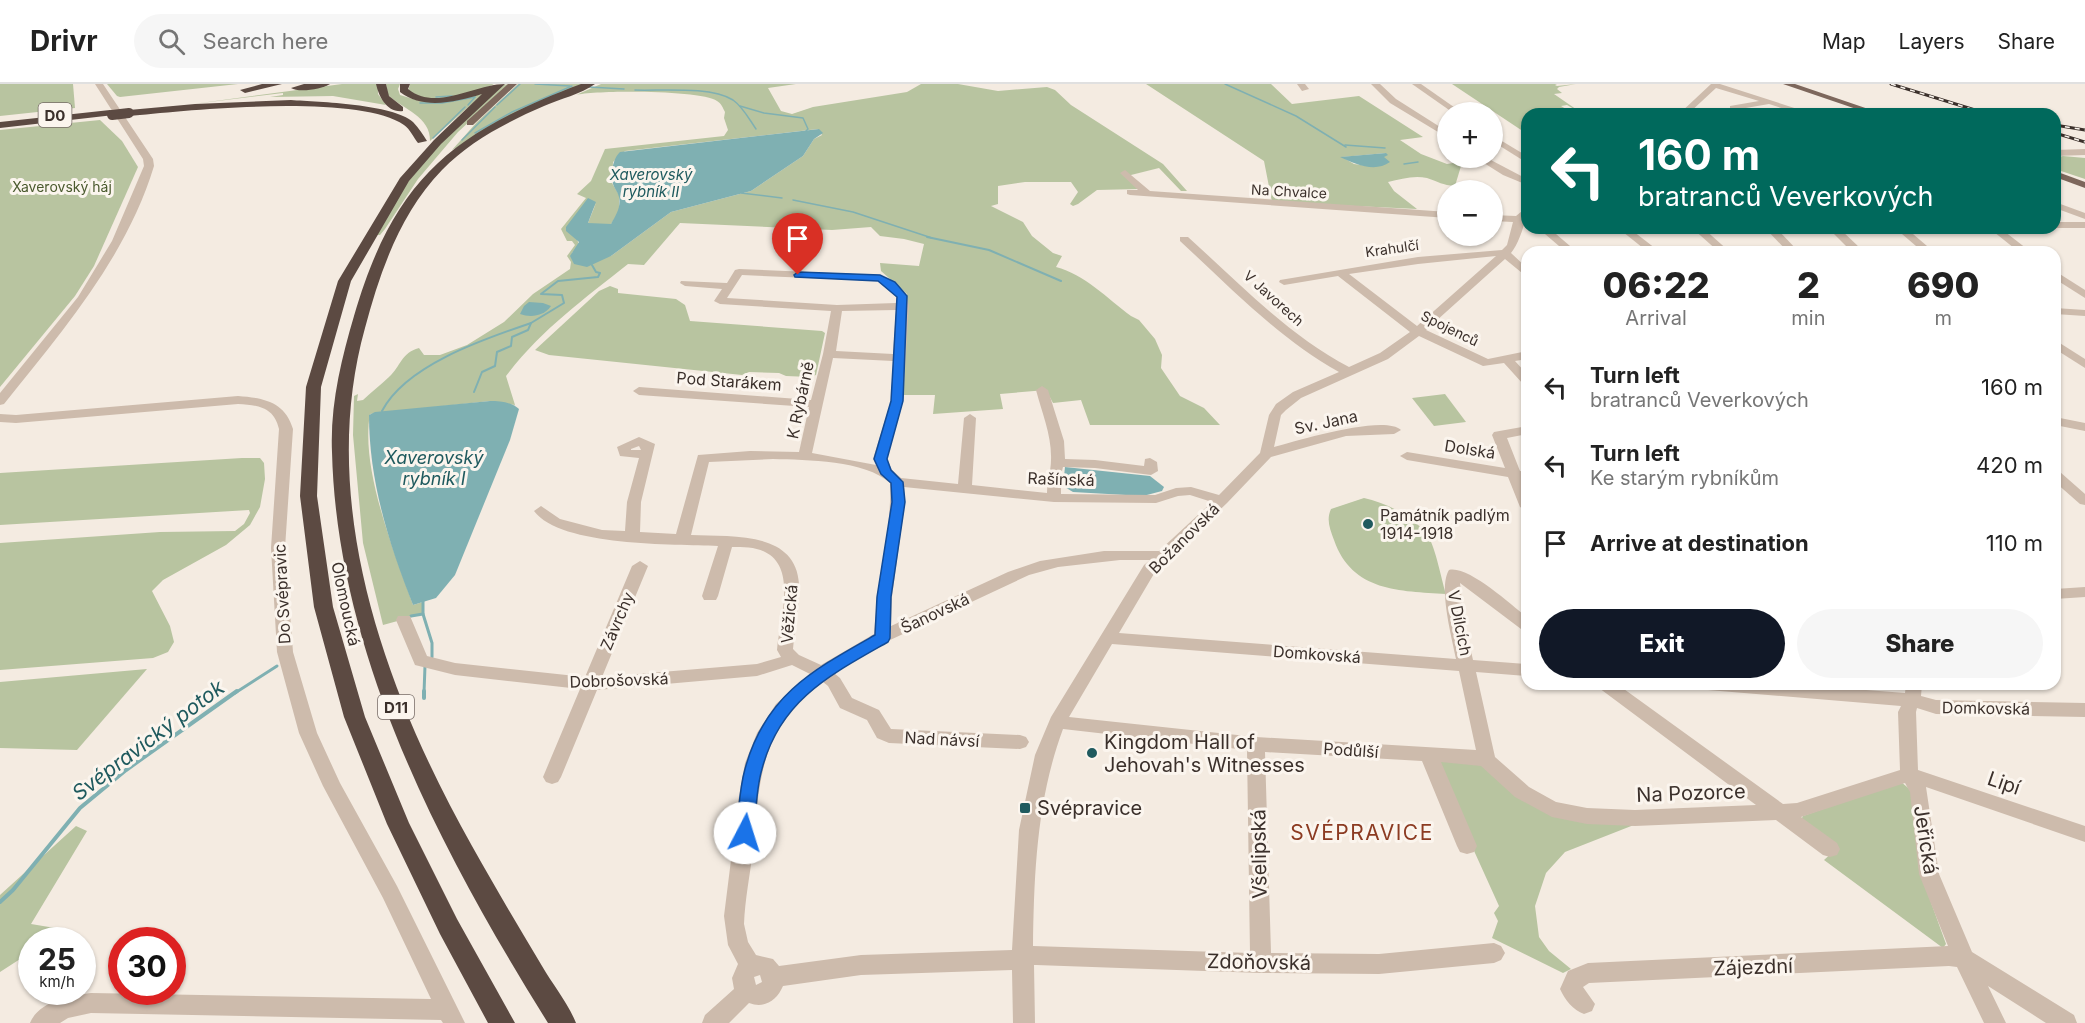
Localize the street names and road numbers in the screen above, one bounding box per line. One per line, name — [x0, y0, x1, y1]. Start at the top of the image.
road number: D0 — [38, 103, 72, 127]
street label: Na Chvalce — [1251, 181, 1327, 201]
street label: Krahulčí — [1364, 236, 1420, 260]
street label: V Javorech — [1241, 267, 1307, 329]
street label: Spojenců — [1418, 307, 1482, 349]
street label: K Rybárně — [782, 359, 818, 441]
street label: Pod Starákem — [676, 367, 782, 395]
street label: Sv. Jana — [1293, 406, 1359, 438]
street label: Dolská — [1443, 435, 1497, 463]
street label: Rašínská — [1027, 468, 1095, 490]
street label: Božanovská — [1145, 499, 1223, 577]
street label: Do Svépravic — [269, 543, 295, 645]
street label: Olomoucká — [327, 560, 365, 648]
street label: Věžická — [776, 584, 802, 644]
street label: Šanovská — [898, 588, 972, 638]
street label: V Dílcích — [1444, 588, 1476, 658]
street label: Závrchy — [596, 589, 638, 653]
street label: Domkovská — [1272, 641, 1362, 667]
street label: Dobrošovská — [569, 668, 669, 692]
road number: D11 — [378, 695, 414, 719]
street label: Domkovská — [1942, 697, 2030, 719]
street label: Nad návsí — [904, 727, 980, 751]
street label: Podůlší — [1323, 738, 1379, 762]
street label: Lipí — [1984, 766, 2024, 800]
street label: Na Pozorce — [1636, 779, 1746, 807]
street label: Jeřická — [1909, 804, 1943, 876]
street label: Všelipská — [1246, 809, 1272, 899]
street label: Zdoňovská — [1207, 949, 1311, 975]
street label: Zájezdní — [1713, 954, 1793, 980]

